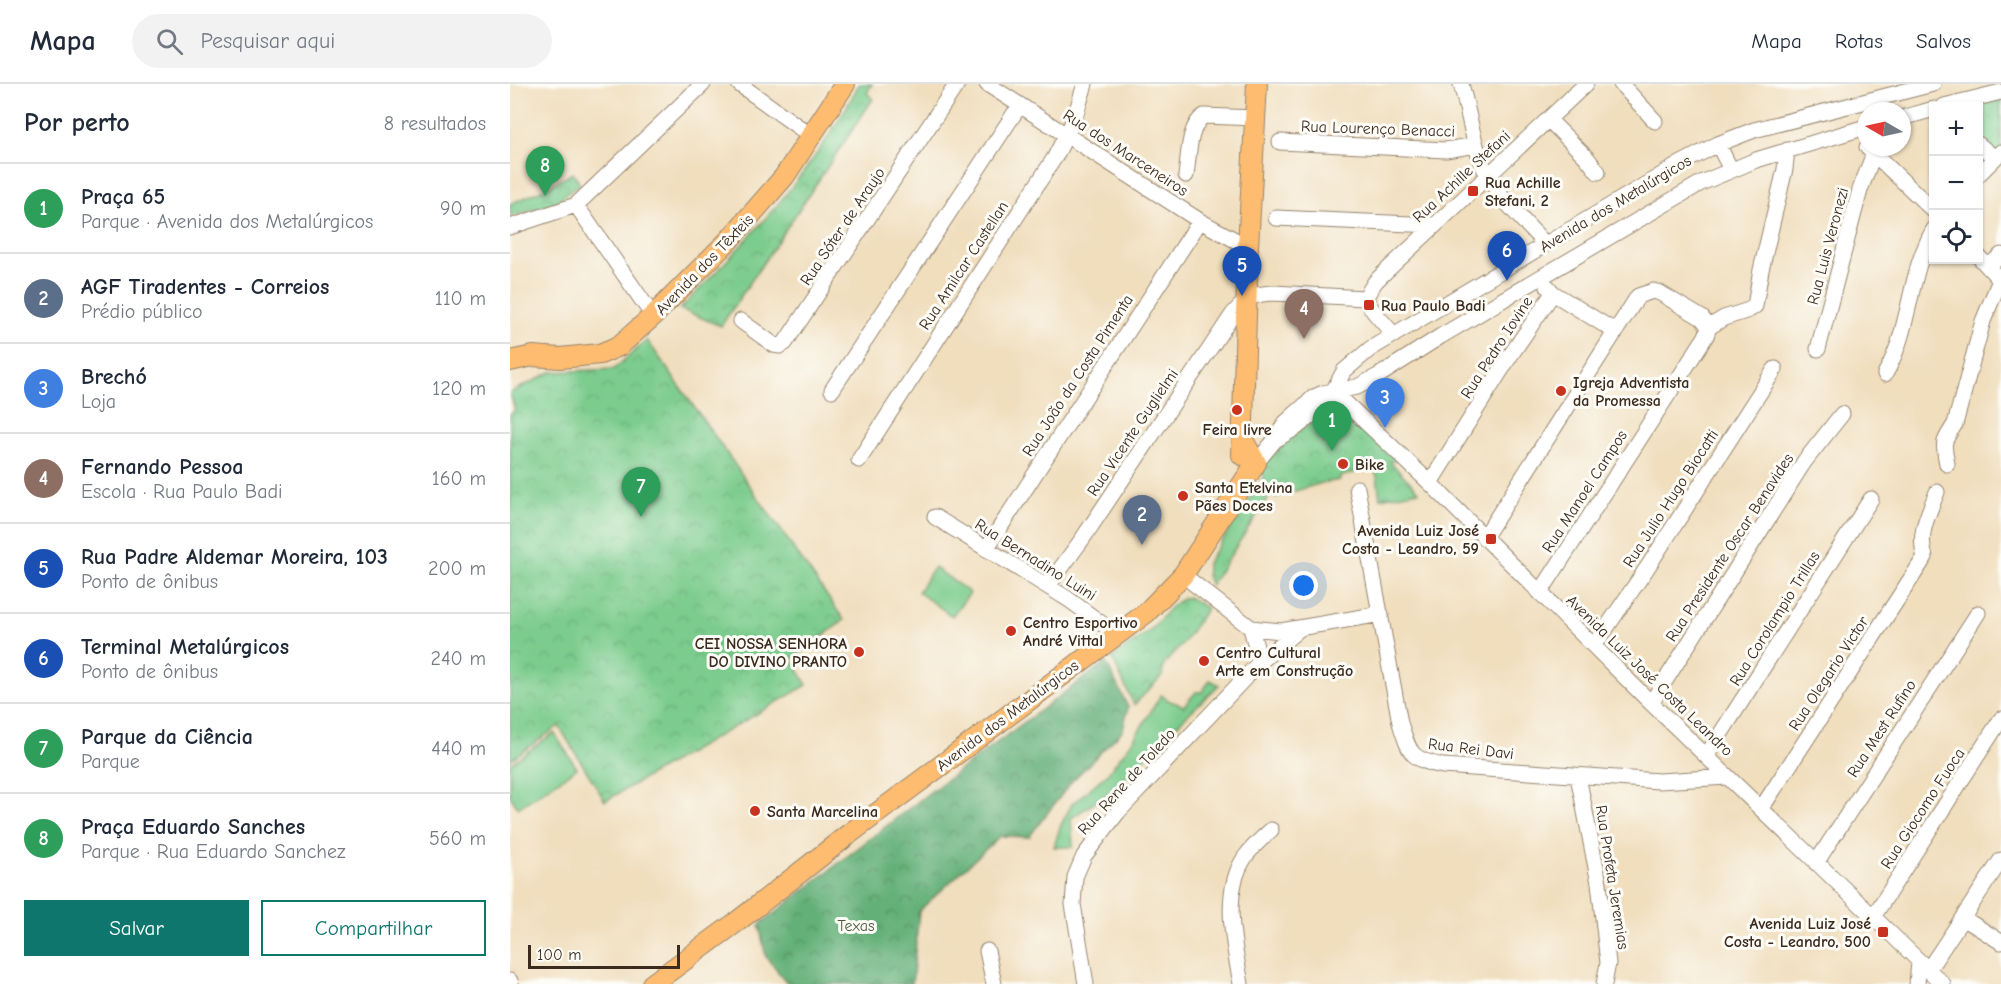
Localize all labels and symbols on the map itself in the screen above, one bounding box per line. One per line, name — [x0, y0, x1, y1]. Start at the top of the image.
north arrow — [1857, 102, 1911, 156]
street label: Rua dos Marceneiros — [1060, 106, 1191, 200]
street label: Rua Lourenço Benacci — [1301, 117, 1455, 141]
street label: Rua Achille Stefani — [1409, 127, 1514, 227]
pin: 8 — [525, 147, 564, 196]
street label: Avenida dos Metalúrgicos — [1537, 151, 1695, 256]
street label: Rua Sóter de Araujo — [797, 164, 889, 289]
place label: Rua Achille Stefani, 2 — [1485, 174, 1561, 210]
marker: Rua Achille Stefani, 2 — [1466, 184, 1480, 198]
street label: Rua Luis Veronezi — [1804, 186, 1852, 307]
street label: Rua Amilcar Castellan — [916, 198, 1012, 333]
street label: Avenida dos Têxteis — [652, 210, 758, 319]
pin: 6 — [1488, 232, 1526, 281]
pin: 5 — [1222, 246, 1262, 296]
pin: 4 — [1284, 290, 1324, 339]
street label: Rua João da Costa Pimenta — [1019, 291, 1137, 460]
street label: Rua Pedro Iovine — [1457, 293, 1536, 402]
place label: Rua Paulo Badi — [1381, 297, 1486, 315]
marker: Rua Paulo Badi — [1362, 298, 1376, 312]
street label: Rua Vicente Guglielmi — [1084, 366, 1182, 499]
place label: Igreja Adventista da Promessa — [1573, 374, 1689, 410]
pin: 3 — [1366, 378, 1404, 428]
marker: Igreja Adventista da Promessa — [1554, 384, 1568, 398]
pin: 1 — [1312, 402, 1352, 451]
marker: Feira livre — [1230, 403, 1244, 417]
place label: Feira livre — [1202, 421, 1272, 439]
street label: Rua Julio Hugo Biocatti — [1620, 426, 1722, 571]
street label: Rua Manoel Campos — [1539, 427, 1631, 556]
street label: Rua Presidente Oscar Benavides — [1662, 450, 1798, 645]
place label: Bike — [1355, 456, 1384, 474]
marker: Bike — [1336, 457, 1350, 471]
pin: 7 — [622, 468, 660, 517]
place label: Santa Etelvina Pães Doces — [1195, 479, 1293, 515]
marker: Santa Etelvina Pães Doces — [1176, 489, 1190, 503]
pin: 2 — [1122, 496, 1162, 545]
street label: Rua Bernadino Luini — [972, 515, 1099, 604]
place label: Avenida Luiz José Costa - Leandro, 59 — [1342, 522, 1479, 558]
marker: Avenida Luiz José Costa - Leandro, 59 — [1484, 532, 1498, 546]
street label: Rua Corolampio Trillas — [1726, 548, 1824, 689]
your location — [1289, 571, 1318, 600]
street label: Avenida Luiz José Costa Leandro — [1562, 591, 1736, 760]
street label: Rua Olegario Victor — [1785, 613, 1873, 734]
place label: Centro Esportivo André Vittal — [1023, 614, 1138, 650]
marker: Centro Esportivo André Vittal — [1004, 624, 1018, 638]
place label: CEI NOSSA SENHORA DO DIVINO PRANTO — [695, 635, 847, 671]
place label: Centro Cultural Arte em Construção — [1216, 644, 1353, 680]
marker: CEI NOSSA SENHORA DO DIVINO PRANTO — [852, 645, 866, 659]
marker: Centro Cultural Arte em Construção — [1197, 654, 1211, 668]
street label: Avenida dos Metalúrgicos — [933, 656, 1082, 775]
street label: Rua Mest Rufino — [1844, 676, 1920, 781]
street label: Rua Rene de Toledo — [1074, 725, 1179, 838]
street label: Rua Rei Davi — [1427, 735, 1515, 763]
street label: Rua Giocomo Fuoca — [1877, 745, 1968, 872]
place label: Santa Marcelina — [767, 803, 878, 821]
marker: Santa Marcelina — [748, 804, 762, 818]
street label: Rua Profeta Jeremias — [1592, 804, 1632, 951]
place label: Avenida Luiz José Costa - Leandro, 500 — [1724, 915, 1871, 951]
park label: Texas — [837, 917, 875, 935]
marker: Avenida Luiz José Costa - Leandro, 500 — [1876, 925, 1890, 939]
scale bar — [528, 942, 680, 970]

